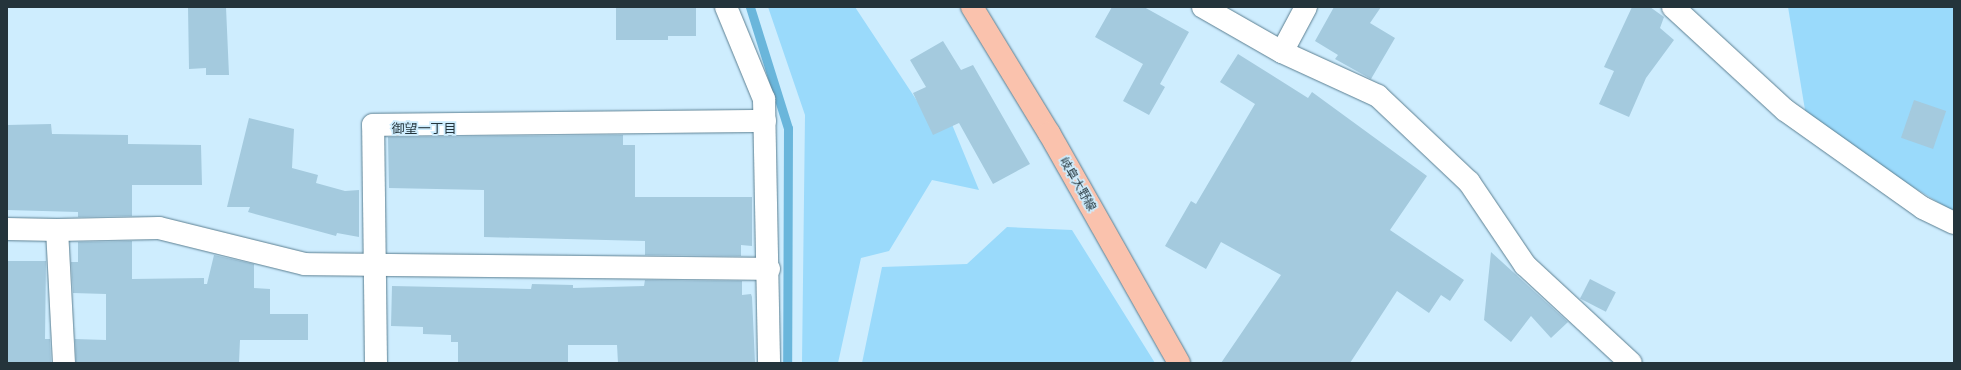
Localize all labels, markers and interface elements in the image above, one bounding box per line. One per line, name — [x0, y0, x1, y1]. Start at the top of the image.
district label: 御望一丁目 — [392, 120, 456, 136]
street label: 岐阜大野線 — [1057, 154, 1099, 214]

